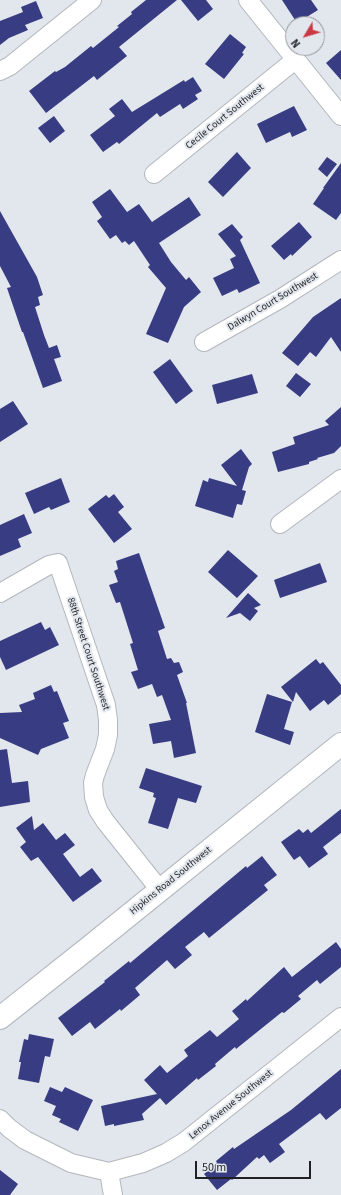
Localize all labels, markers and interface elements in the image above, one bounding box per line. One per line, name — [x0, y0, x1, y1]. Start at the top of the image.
north arrow — [285, 16, 325, 56]
text: N — [288, 36, 304, 51]
street label: Cecile Court Southwest — [183, 82, 267, 152]
street label: Dalwyn Court Southwest — [226, 270, 320, 334]
street label: 88th Street Court Southwest — [64, 596, 112, 712]
street label: Hipkins Road Southwest — [128, 844, 214, 918]
street label: Lenox Avenue Southwest — [187, 1068, 275, 1142]
scale bar — [197, 1153, 313, 1179]
text: 50 m — [202, 1159, 226, 1176]

